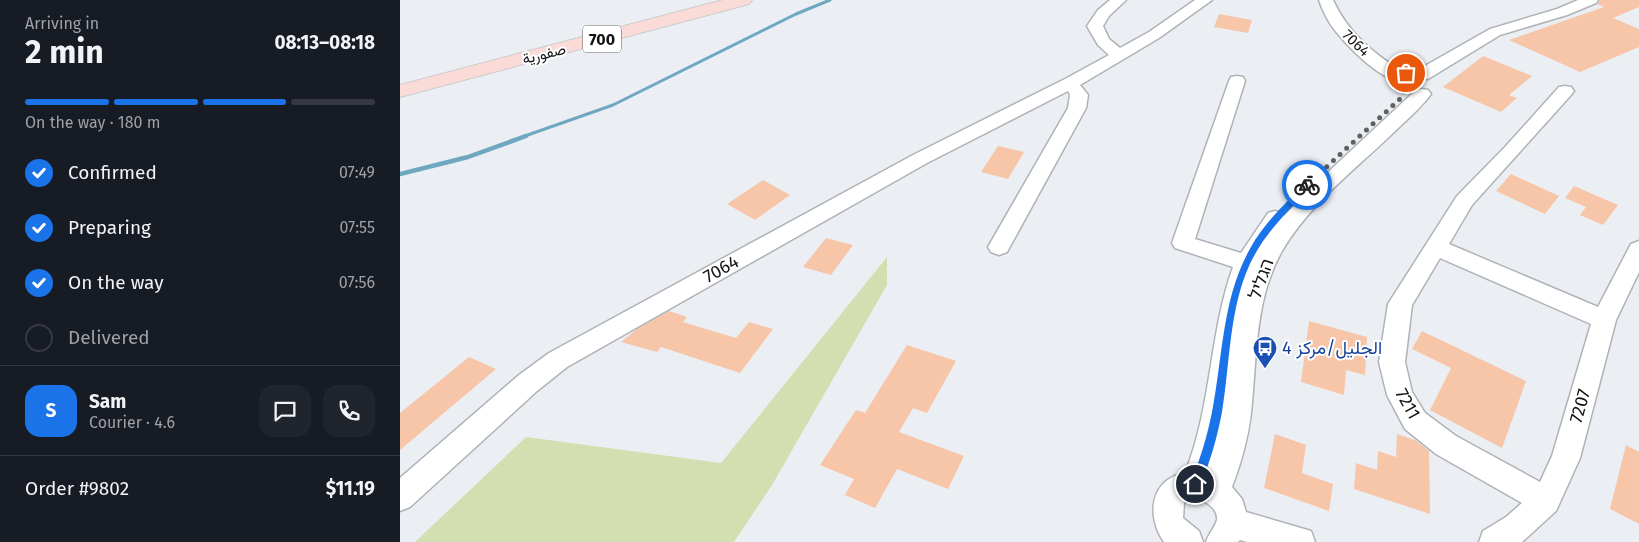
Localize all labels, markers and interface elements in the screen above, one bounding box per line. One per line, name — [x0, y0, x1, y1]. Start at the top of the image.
text: Arriving in — [25, 14, 99, 33]
road number: 700 — [583, 26, 621, 52]
street label: 7064 — [1339, 26, 1373, 60]
text: 08:13–08:18 — [274, 31, 375, 54]
text: 2 min — [25, 33, 104, 71]
street label: صفورية — [520, 40, 568, 68]
pin — [1385, 52, 1427, 94]
icon: bag — [1392, 59, 1420, 87]
text: On the way · 180 m — [25, 113, 160, 132]
icon: check — [25, 159, 53, 187]
courier — [1282, 160, 1332, 210]
text: Confirmed — [68, 161, 157, 184]
text: 07:49 — [339, 163, 375, 182]
icon: bike — [1293, 171, 1321, 199]
icon: check — [25, 214, 53, 242]
text: Preparing — [68, 216, 151, 239]
text: 07:55 — [339, 218, 375, 237]
street label: 7064 — [699, 250, 743, 288]
street label: הגליל — [1244, 256, 1278, 302]
icon: check — [25, 269, 53, 297]
text: On the way — [68, 271, 164, 294]
text: 07:56 — [339, 273, 375, 292]
text: Delivered — [68, 326, 150, 349]
bus stop icon: الجليل/مركز 4 — [1252, 335, 1278, 369]
place label: الجليل/مركز 4 — [1282, 337, 1382, 359]
button: chat — [259, 385, 311, 437]
button: phone — [323, 385, 375, 437]
street label: 7211 — [1391, 385, 1425, 423]
street label: 7207 — [1565, 387, 1595, 425]
text: Sam — [89, 390, 126, 413]
text: S — [46, 399, 56, 422]
text: Courier · 4.6 — [89, 413, 175, 432]
pin — [1174, 463, 1216, 505]
icon: home — [1181, 470, 1209, 498]
text: Order #9802 — [25, 477, 129, 500]
text: $11.19 — [326, 477, 375, 500]

